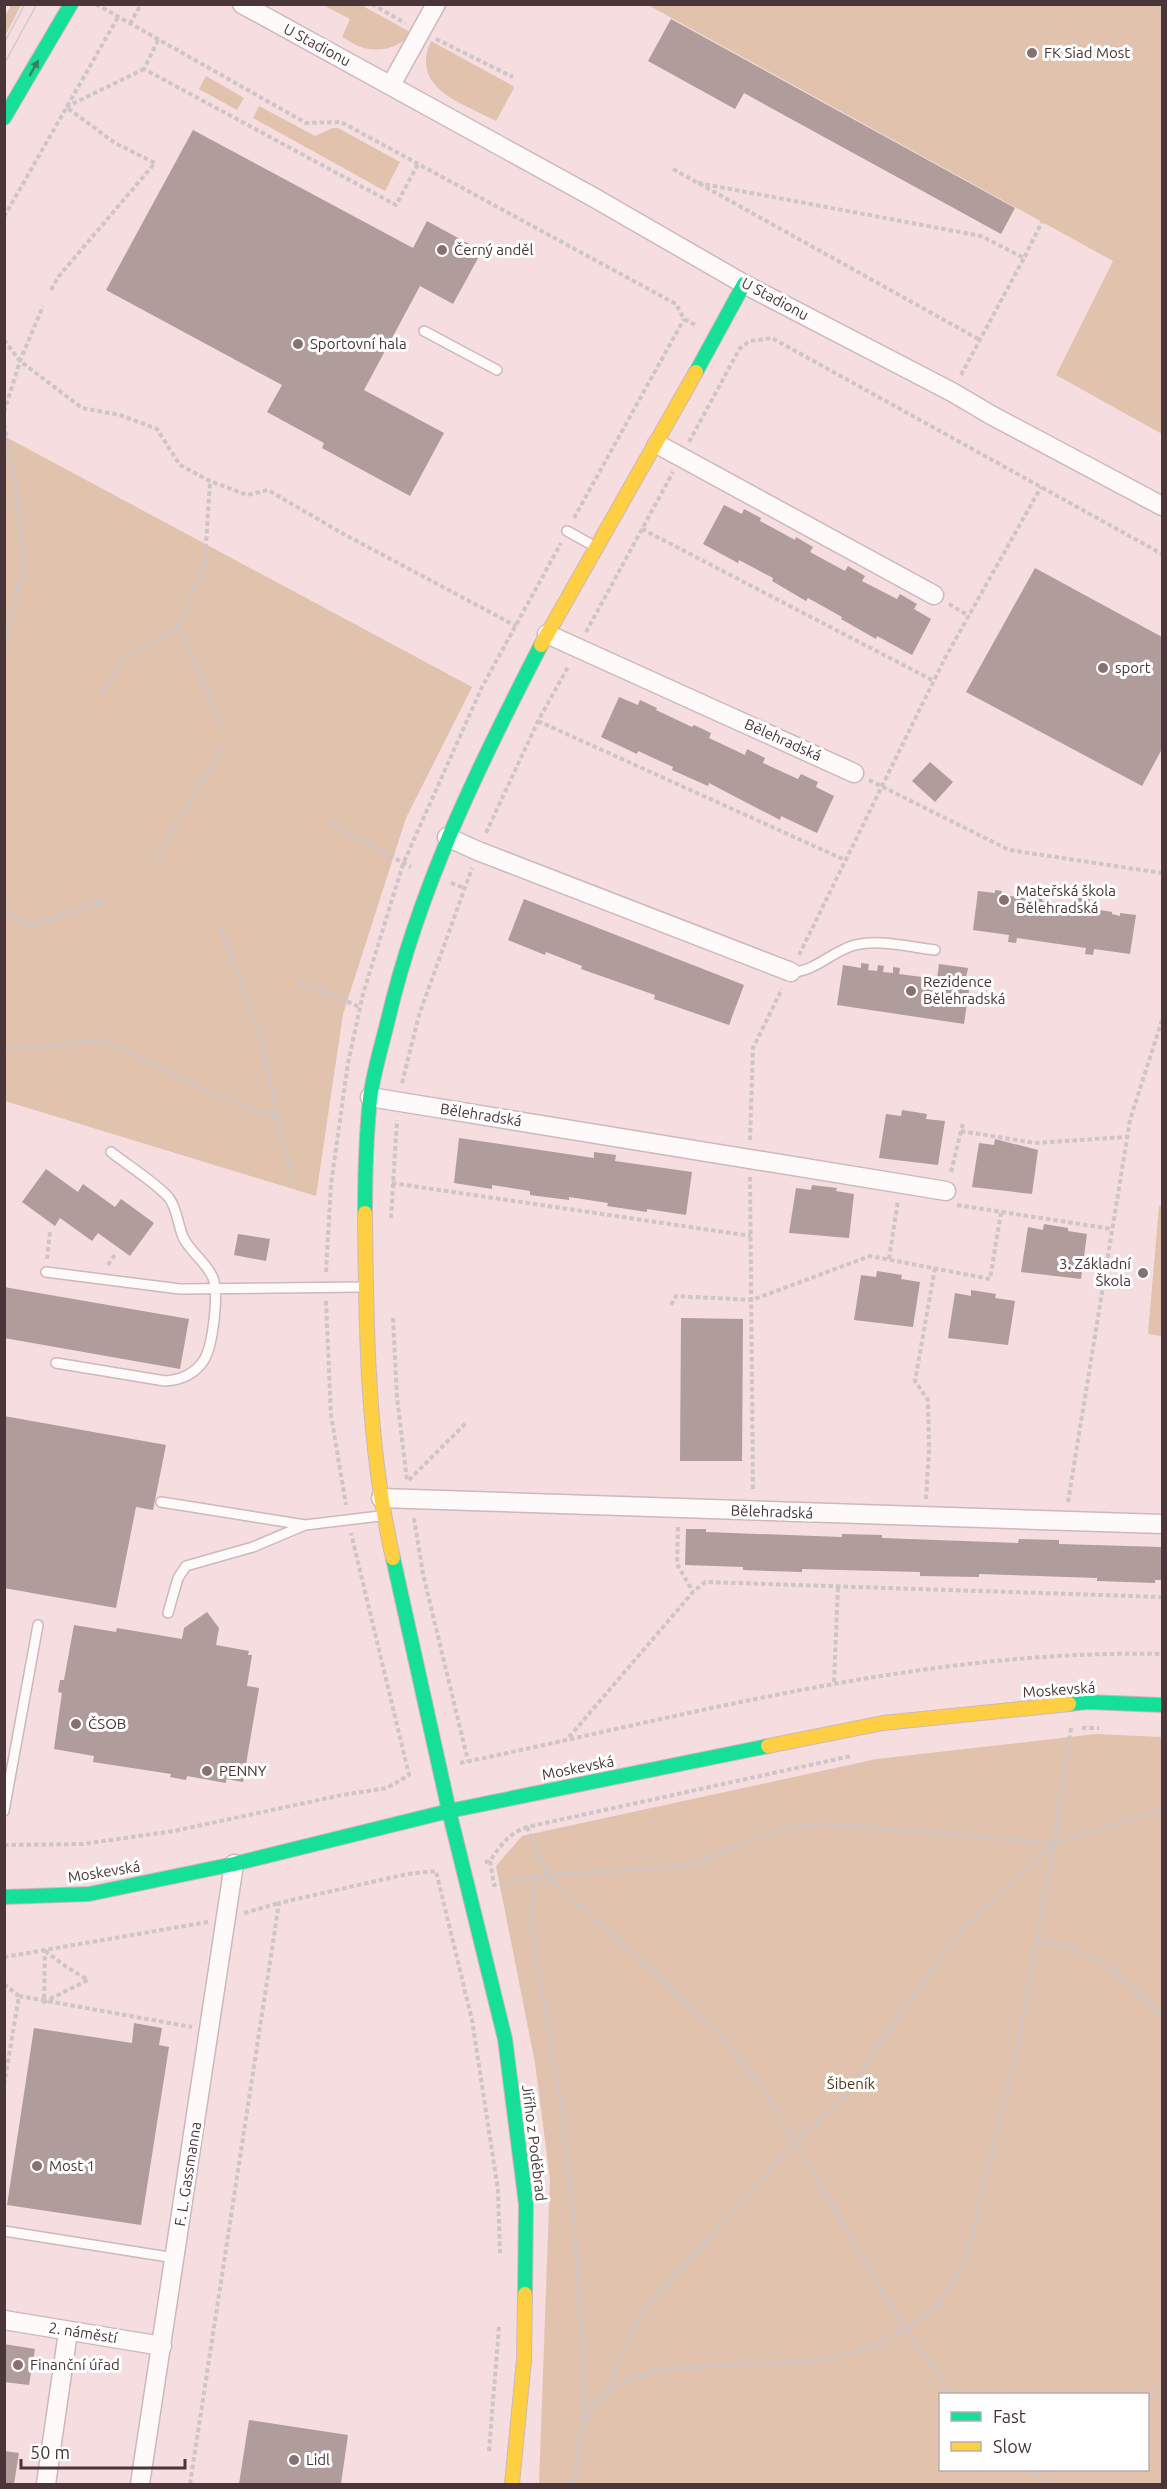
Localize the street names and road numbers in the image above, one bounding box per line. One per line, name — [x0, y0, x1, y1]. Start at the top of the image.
street label: U Stadionu — [281, 20, 354, 69]
street label: U Stadionu — [739, 274, 812, 323]
street label: Bělehradská — [742, 715, 824, 764]
street label: Bělehradská — [439, 1100, 523, 1129]
street label: Bělehradská — [730, 1502, 814, 1521]
street label: Moskevská — [1022, 1678, 1096, 1701]
street label: Moskevská — [540, 1752, 615, 1783]
street label: Moskevská — [67, 1857, 141, 1886]
street label: Jiřího z Poděbrad — [519, 2084, 550, 2202]
street label: F. L. Gassmanna — [171, 2120, 204, 2227]
street label: 2. náměstí — [48, 2319, 119, 2346]

